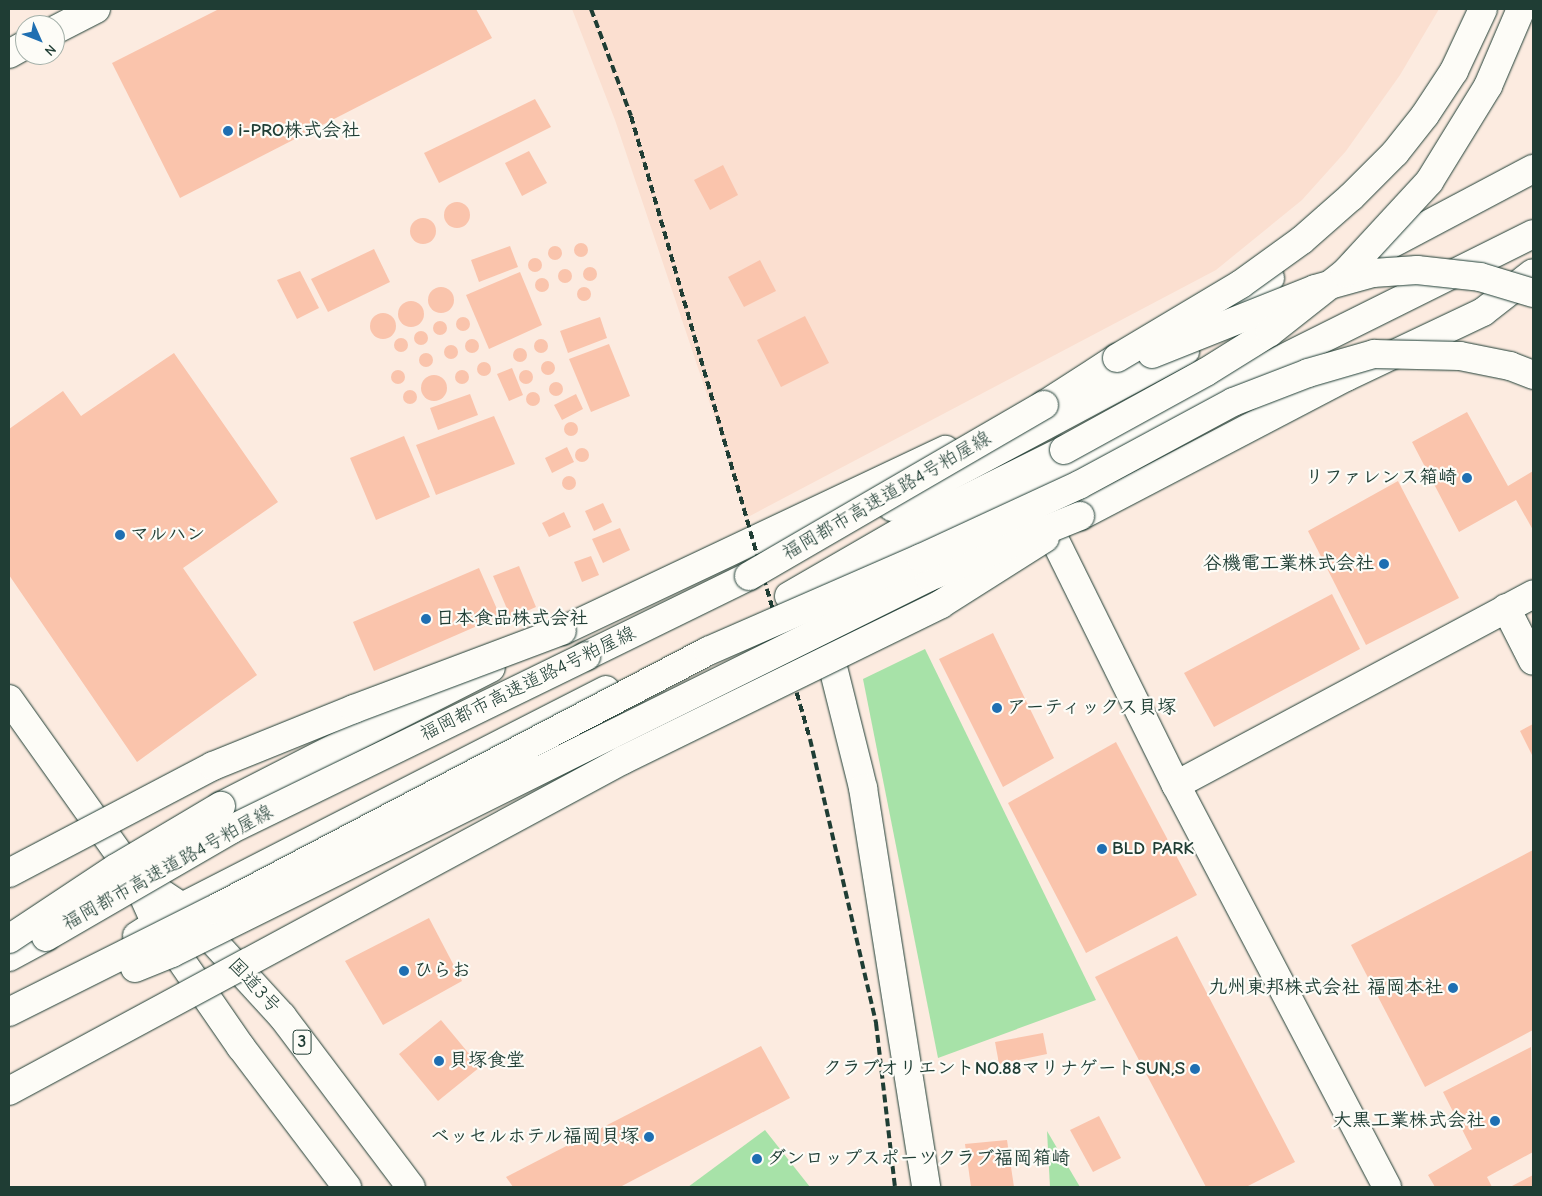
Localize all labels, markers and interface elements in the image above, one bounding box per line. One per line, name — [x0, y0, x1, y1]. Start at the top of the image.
north arrow — [15, 15, 65, 65]
text: N — [41, 41, 60, 59]
place label: i-PRO株式会社 — [238, 120, 360, 142]
marker: i-PRO株式会社 — [222, 125, 234, 137]
street label: 福岡都市高速道路4号粕屋線 — [779, 427, 995, 565]
place label: リファレンス箱崎 — [1305, 467, 1457, 489]
marker: リファレンス箱崎 — [1461, 472, 1473, 484]
place label: マルハン — [130, 524, 206, 546]
marker: マルハン — [114, 529, 126, 541]
place label: 谷機電工業株式会社 — [1203, 553, 1374, 575]
marker: 谷機電工業株式会社 — [1378, 558, 1390, 570]
place label: 日本食品株式会社 — [436, 608, 588, 630]
marker: 日本食品株式会社 — [420, 613, 432, 625]
street label: 福岡都市高速道路4号粕屋線 — [416, 622, 640, 746]
place label: アーティックス貝塚 — [1007, 697, 1177, 719]
marker: アーティックス貝塚 — [991, 702, 1003, 714]
street label: 福岡都市高速道路4号粕屋線 — [59, 801, 277, 935]
place label: BLD PARK — [1112, 838, 1194, 860]
marker: BLD PARK — [1096, 843, 1108, 855]
street label: 国道3号 — [223, 954, 285, 1018]
place label: ひらお — [414, 960, 471, 982]
marker: ひらお — [398, 965, 410, 977]
place label: 九州東邦株式会社 福岡本社 — [1208, 977, 1443, 999]
marker: 九州東邦株式会社 福岡本社 — [1447, 982, 1459, 994]
road number: 3 — [292, 1026, 312, 1058]
place label: 貝塚食堂 — [449, 1050, 525, 1072]
marker: 貝塚食堂 — [433, 1055, 445, 1067]
place label: クラブオリエントNO.88マリナゲートSUN,S — [823, 1058, 1185, 1080]
marker: クラブオリエントNO.88マリナゲートSUN,S — [1189, 1063, 1201, 1075]
place label: 大黒工業株式会社 — [1333, 1110, 1485, 1132]
marker: 大黒工業株式会社 — [1489, 1115, 1501, 1127]
place label: ベッセルホテル福岡貝塚 — [430, 1126, 639, 1148]
marker: ベッセルホテル福岡貝塚 — [643, 1131, 655, 1143]
place label: ダンロップスポーツクラブ福岡箱崎 — [767, 1148, 1071, 1170]
marker: ダンロップスポーツクラブ福岡箱崎 — [751, 1153, 763, 1165]

